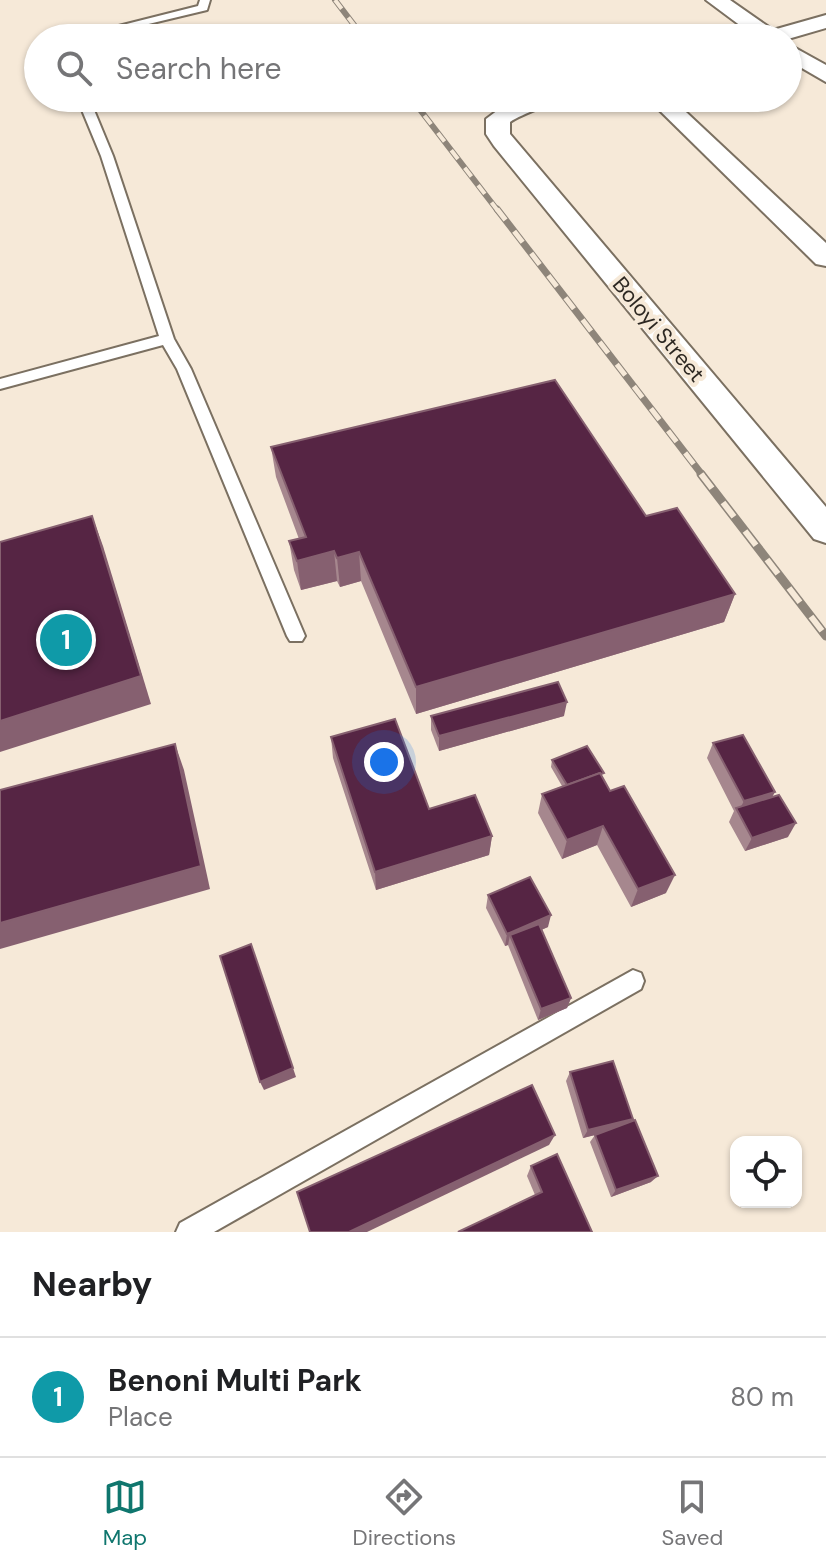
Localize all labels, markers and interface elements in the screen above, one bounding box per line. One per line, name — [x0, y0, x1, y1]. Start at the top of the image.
search box — [24, 24, 802, 112]
icon: search — [52, 46, 96, 90]
text: Search here — [116, 49, 282, 88]
street label: Boloyi Street — [606, 271, 711, 388]
pin: 1 — [40, 610, 92, 670]
your location — [364, 742, 404, 782]
map controls — [730, 1136, 802, 1208]
button: locate — [730, 1136, 802, 1208]
text: Nearby — [32, 1262, 152, 1307]
text: Benoni Multi Park — [108, 1361, 362, 1400]
text: 1 — [53, 1380, 63, 1414]
text: 80 m — [730, 1380, 794, 1414]
text: Place — [108, 1400, 173, 1434]
tab: Map — [103, 1475, 147, 1552]
tab: Directions — [353, 1475, 456, 1552]
tab: Saved — [662, 1475, 723, 1552]

